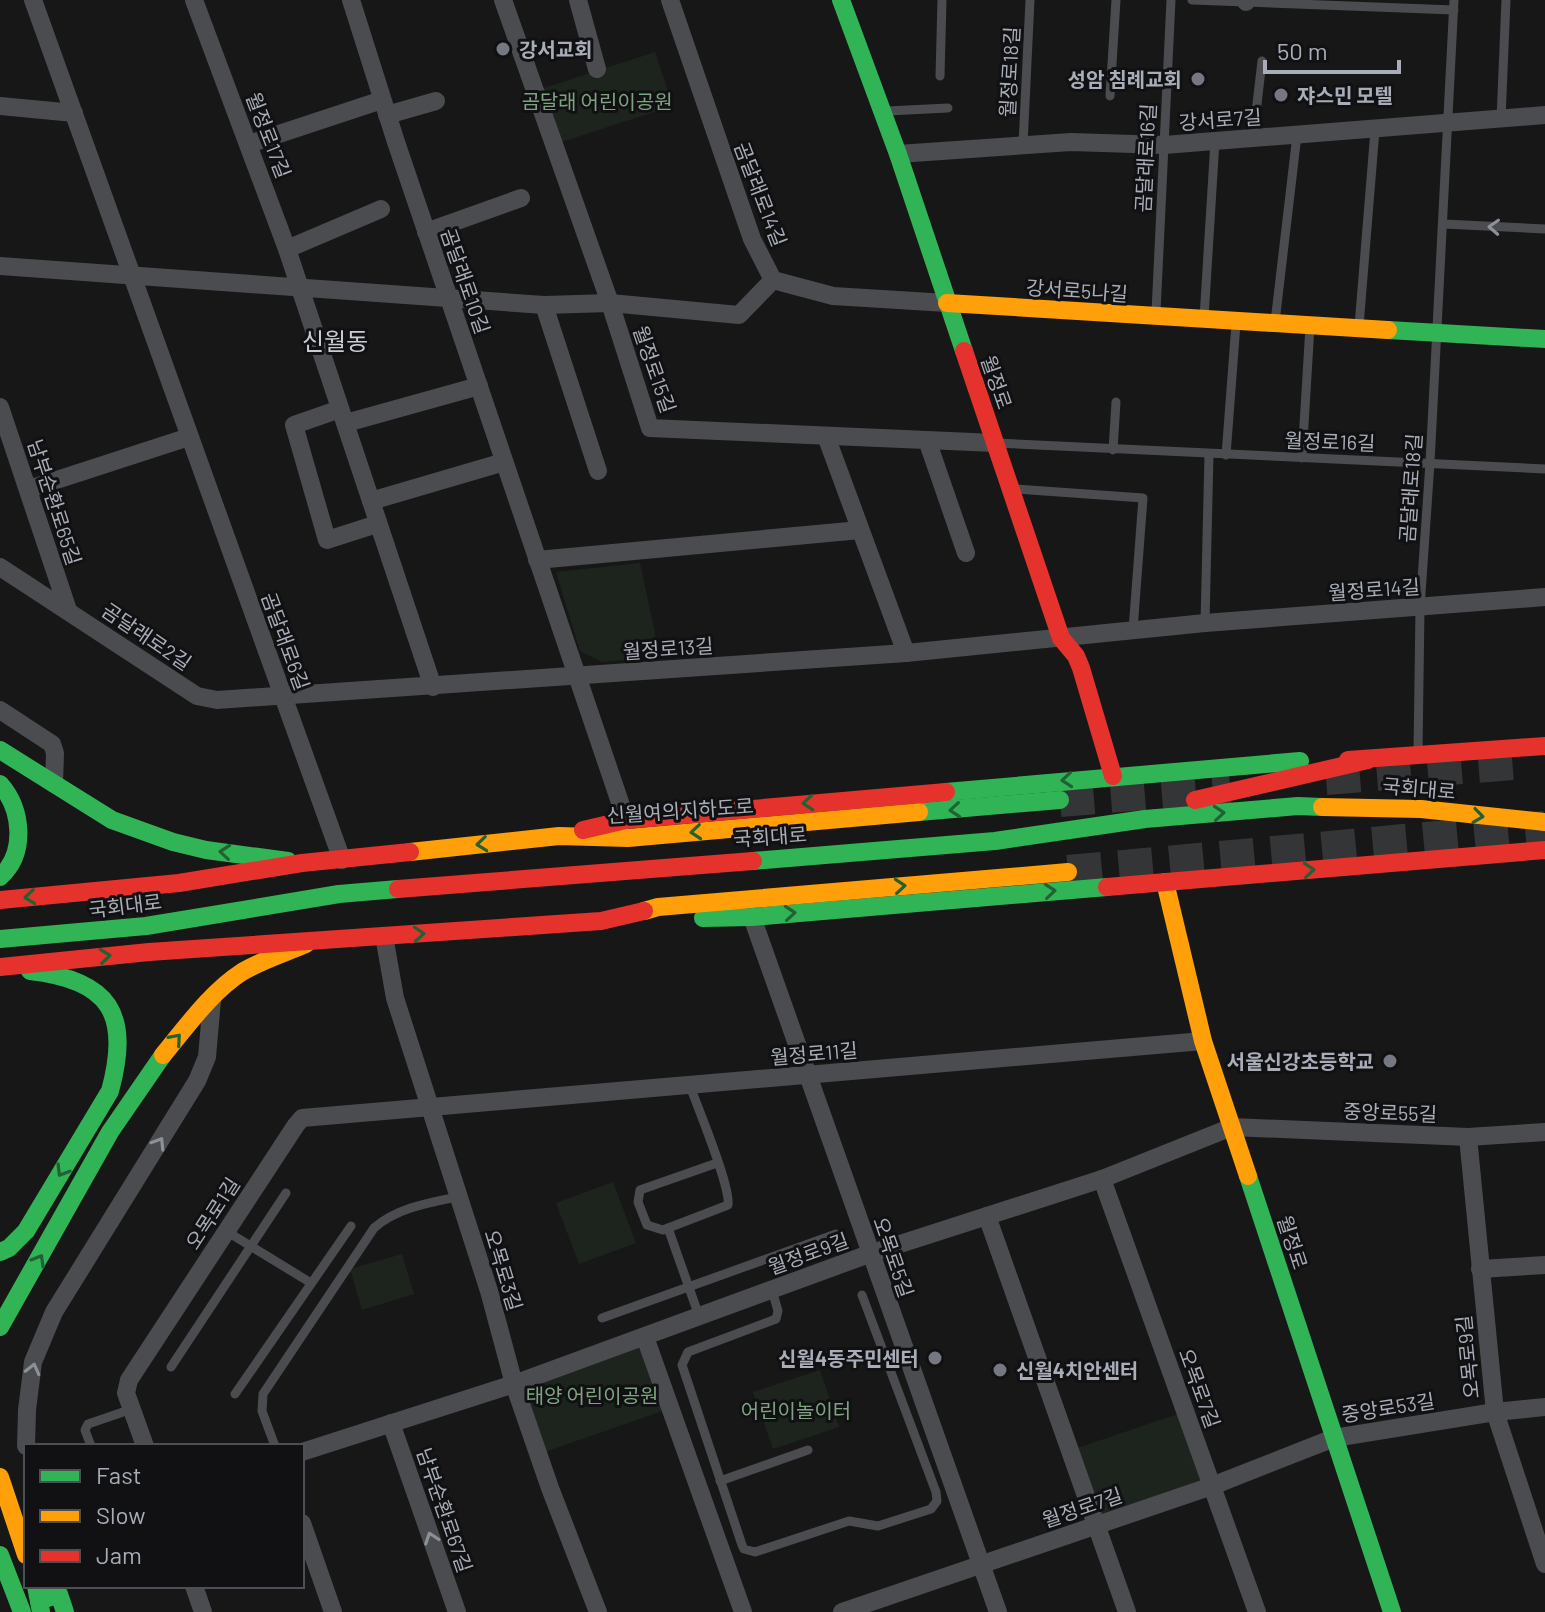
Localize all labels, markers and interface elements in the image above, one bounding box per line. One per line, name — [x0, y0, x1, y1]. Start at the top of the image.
scale bar — [1265, 24, 1399, 74]
street label: 월정로18길 — [995, 26, 1023, 118]
text: 50 m — [1277, 36, 1328, 65]
place label: 강서교회 — [519, 37, 593, 61]
marker: 강서교회 — [494, 40, 512, 58]
place label: 성암 침례교회 — [1068, 67, 1182, 91]
marker: 성암 침례교회 — [1189, 70, 1207, 88]
place label: 쟈스민 모텔 — [1297, 83, 1393, 107]
marker: 쟈스민 모텔 — [1272, 86, 1290, 104]
street label: 월정로17길 — [242, 89, 296, 181]
park label: 곰달래 어린이공원 — [521, 89, 673, 113]
street label: 곰달래로16길 — [1130, 103, 1160, 213]
street label: 강서로7길 — [1178, 104, 1262, 134]
street label: 곰달래로14길 — [730, 138, 792, 250]
one-way arrow — [1487, 218, 1500, 235]
street label: 곰달래로10길 — [437, 225, 495, 337]
street label: 강서로5나길 — [1025, 274, 1129, 306]
street label: 월정로15길 — [629, 322, 681, 416]
district label: 신월동 — [302, 326, 368, 355]
street label: 월정로 — [977, 352, 1017, 412]
street label: 월정로16길 — [1284, 427, 1376, 455]
street label: 곰달래로18길 — [1394, 433, 1426, 543]
street label: 남부순환로65길 — [23, 436, 87, 568]
street label: 월정로14길 — [1327, 574, 1421, 604]
street label: 곰달래로6길 — [257, 589, 315, 693]
street label: 곰달래로2길 — [98, 597, 196, 675]
street label: 월정로13길 — [622, 633, 714, 663]
one-way arrow — [1060, 772, 1073, 789]
street label: 국회대로 — [1381, 773, 1457, 803]
street label: 신월여의지하도로 — [606, 793, 754, 827]
one-way arrow — [801, 794, 814, 811]
one-way arrow — [948, 801, 961, 818]
one-way arrow — [1213, 805, 1226, 822]
one-way arrow — [1471, 807, 1485, 824]
street label: 국회대로 — [732, 821, 808, 851]
one-way arrow — [689, 824, 702, 841]
one-way arrow — [475, 836, 488, 853]
one-way arrow — [218, 844, 231, 861]
one-way arrow — [1303, 862, 1316, 879]
one-way arrow — [894, 878, 907, 895]
one-way arrow — [1044, 883, 1057, 900]
one-way arrow — [23, 888, 36, 905]
street label: 국회대로 — [87, 889, 163, 921]
one-way arrow — [784, 905, 797, 922]
one-way arrow — [413, 926, 426, 943]
one-way arrow — [99, 948, 112, 965]
one-way arrow — [166, 1034, 181, 1049]
street label: 월정로11길 — [769, 1037, 859, 1069]
place label: 서울신강초등학교 — [1227, 1049, 1374, 1073]
marker: 서울신강초등학교 — [1381, 1052, 1399, 1070]
street label: 중앙로55길 — [1343, 1098, 1437, 1126]
one-way arrow — [150, 1137, 165, 1152]
one-way arrow — [56, 1162, 72, 1177]
street label: 오목로1길 — [180, 1173, 244, 1253]
street label: 월정로 — [1273, 1212, 1313, 1272]
street label: 오목로5길 — [869, 1213, 919, 1301]
street label: 오목로3길 — [480, 1226, 528, 1314]
street label: 월정로9길 — [764, 1227, 852, 1279]
one-way arrow — [29, 1254, 45, 1268]
street label: 오목로9길 — [1451, 1314, 1483, 1400]
street label: 오목로7길 — [1175, 1345, 1225, 1431]
place label: 신월4동주민센터 — [778, 1346, 919, 1370]
marker: 신월4동주민센터 — [926, 1349, 944, 1367]
place label: 신월4치안센터 — [1016, 1358, 1139, 1382]
marker: 신월4치안센터 — [991, 1361, 1009, 1379]
one-way arrow — [24, 1362, 41, 1376]
park label: 태양 어린이공원 — [526, 1383, 658, 1407]
street label: 중앙로53길 — [1340, 1388, 1436, 1426]
park label: 어린이놀이터 — [741, 1398, 851, 1422]
legend — [24, 1444, 304, 1588]
street label: 남부순환로67길 — [412, 1445, 478, 1575]
text: Fast — [96, 1460, 141, 1489]
street label: 월정로7길 — [1039, 1482, 1125, 1532]
text: Slow — [96, 1500, 145, 1529]
one-way arrow — [425, 1532, 441, 1546]
text: Jam — [96, 1540, 142, 1569]

